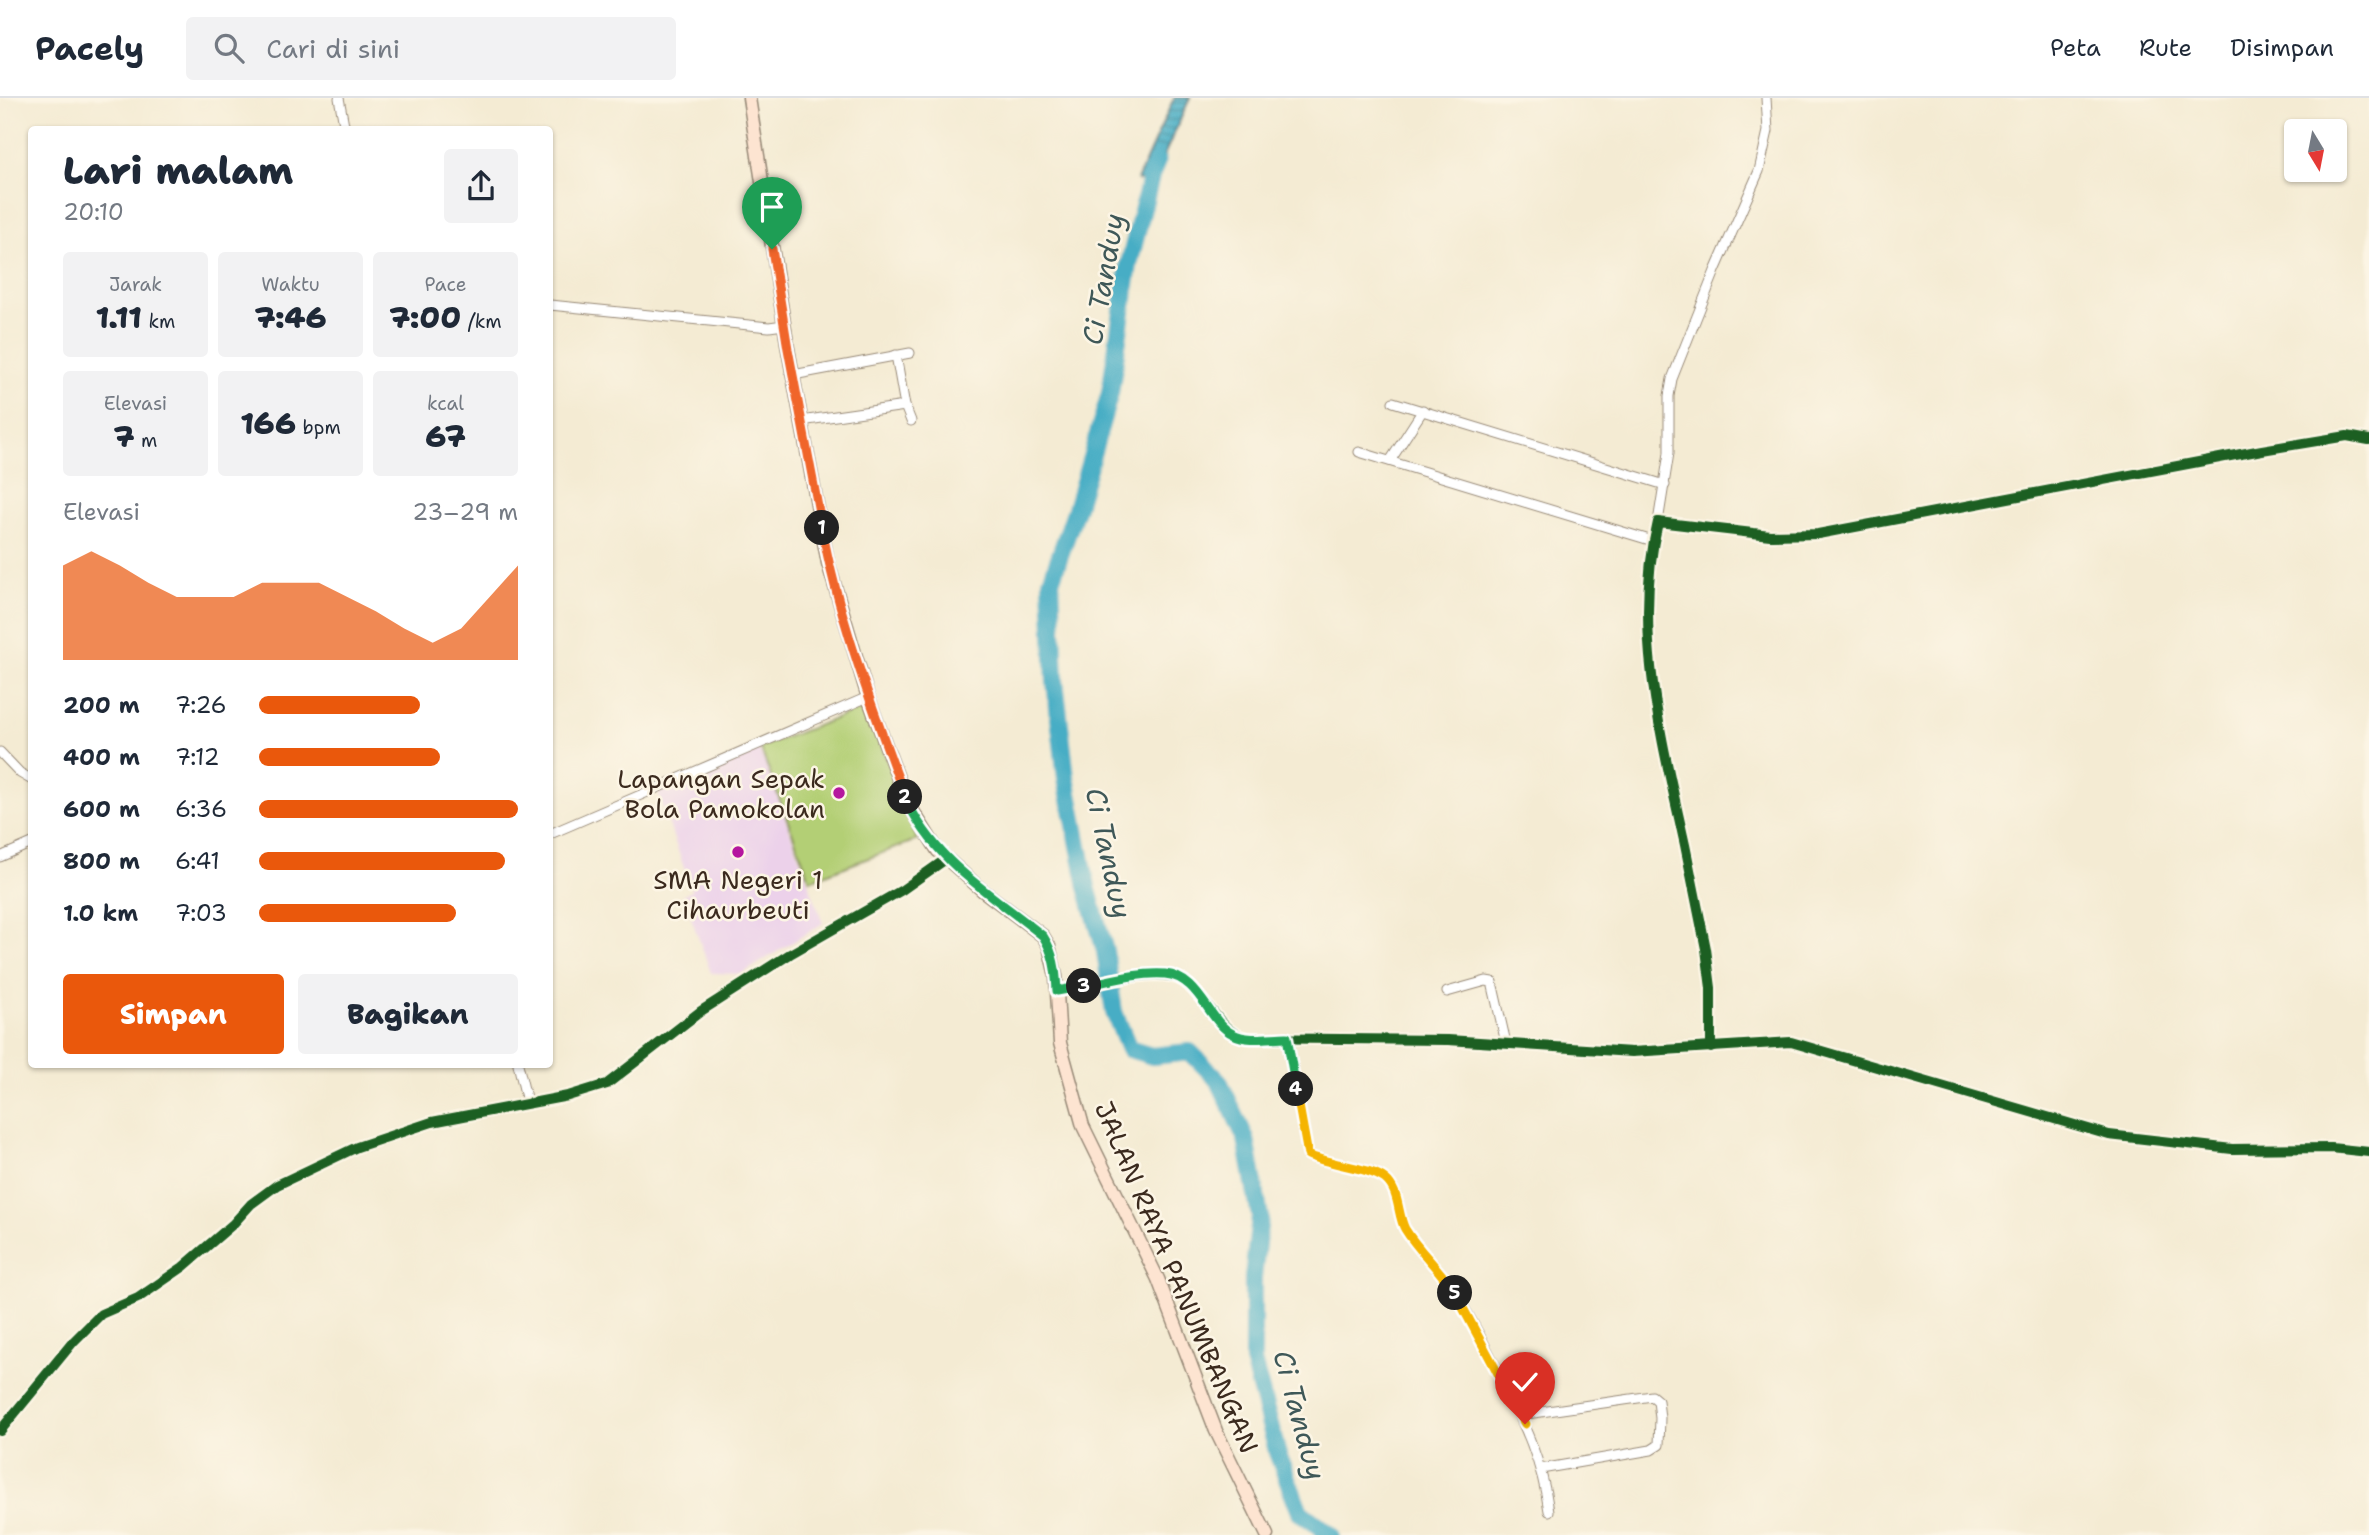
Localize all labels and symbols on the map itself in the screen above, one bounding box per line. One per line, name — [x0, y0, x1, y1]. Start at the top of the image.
north arrow — [2284, 119, 2347, 182]
pin — [742, 177, 802, 249]
water label: Ci Tanduy — [1073, 210, 1133, 348]
pin: 1 — [804, 510, 840, 546]
place label: Lapangan Sepak Bola Pamokolan — [617, 761, 825, 826]
pin: 2 — [888, 780, 922, 814]
water label: Ci Tanduy — [1077, 784, 1141, 922]
marker: Lapangan Sepak Bola Pamokolan — [831, 785, 847, 801]
marker: SMA Negeri 1 Cihaurbeuti — [730, 844, 746, 860]
place label: SMA Negeri 1 Cihaurbeuti — [653, 862, 823, 927]
pin: 3 — [1066, 968, 1102, 1004]
pin: 4 — [1278, 1072, 1314, 1107]
street label: JALAN RAYA PANUMBANGAN — [1087, 1096, 1267, 1458]
pin: 5 — [1438, 1276, 1472, 1310]
water label: Ci Tanduy — [1264, 1346, 1336, 1484]
pin — [1495, 1352, 1555, 1424]

